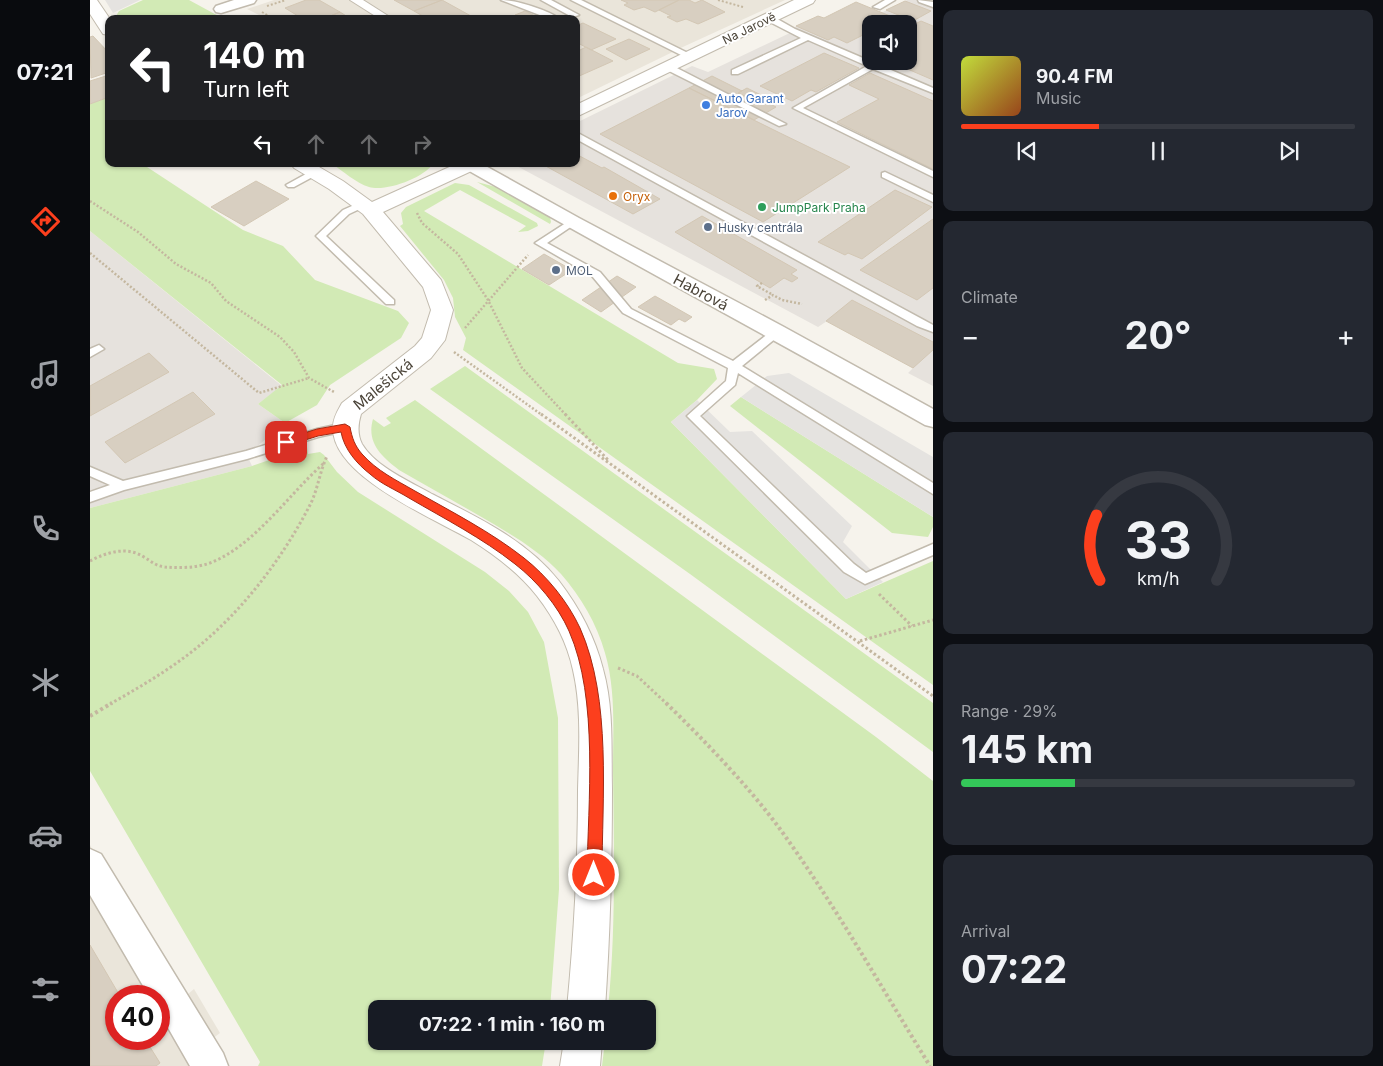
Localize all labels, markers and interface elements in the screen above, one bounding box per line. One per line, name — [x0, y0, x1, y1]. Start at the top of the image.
street label: Na Jarově — [720, 9, 778, 47]
map controls — [862, 15, 917, 70]
button: sound — [862, 15, 917, 70]
text: 140 m — [203, 34, 306, 76]
icon: left — [120, 35, 185, 100]
text: 07:21 — [16, 59, 74, 85]
text: 90.4 FM — [1036, 65, 1113, 88]
text: Turn left — [203, 76, 289, 102]
text: Music — [1036, 88, 1081, 108]
place label: Auto Garant Jarov — [716, 91, 784, 120]
marker: Auto Garant Jarov — [700, 99, 712, 111]
icon: left — [249, 130, 277, 158]
icon: ahead — [302, 130, 330, 158]
icon: ahead — [355, 130, 383, 158]
icon: right — [408, 130, 436, 158]
icon: previous — [1013, 137, 1041, 165]
icon: pause — [1144, 137, 1172, 165]
icon: next — [1275, 137, 1303, 165]
place label: Oryx — [623, 189, 651, 204]
marker: Oryx — [607, 190, 619, 202]
place label: JumpPark Praha — [772, 200, 866, 215]
marker: JumpPark Praha — [756, 201, 768, 213]
icon: directions — [28, 204, 63, 239]
place label: Husky centrála — [718, 220, 803, 235]
marker: Husky centrála — [702, 221, 714, 233]
place label: MOL — [566, 263, 593, 278]
marker: MOL — [550, 264, 562, 276]
street label: Habrová — [670, 270, 732, 314]
text: Climate — [961, 287, 1018, 307]
text: 20° — [1124, 312, 1192, 358]
text: − — [961, 319, 980, 353]
text: + — [1336, 319, 1355, 353]
street label: Malešická — [349, 354, 417, 414]
icon: music — [28, 357, 63, 392]
pin — [265, 421, 307, 463]
icon: arrive — [272, 428, 300, 456]
text: 33 — [1124, 509, 1192, 572]
icon: phone — [28, 511, 63, 546]
text: km/h — [1137, 568, 1179, 589]
icon: climate — [28, 665, 63, 700]
text: Range · 29% — [961, 701, 1058, 721]
text: 145 km — [961, 726, 1093, 772]
icon: car — [28, 818, 63, 853]
position arrow — [567, 848, 619, 900]
text: Arrival — [961, 921, 1010, 941]
text: 07:22 — [961, 946, 1067, 992]
icon: filters — [28, 972, 63, 1007]
speed limit sign: 40 — [105, 985, 170, 1050]
text: 07:22 · 1 min · 160 m — [419, 1013, 605, 1036]

